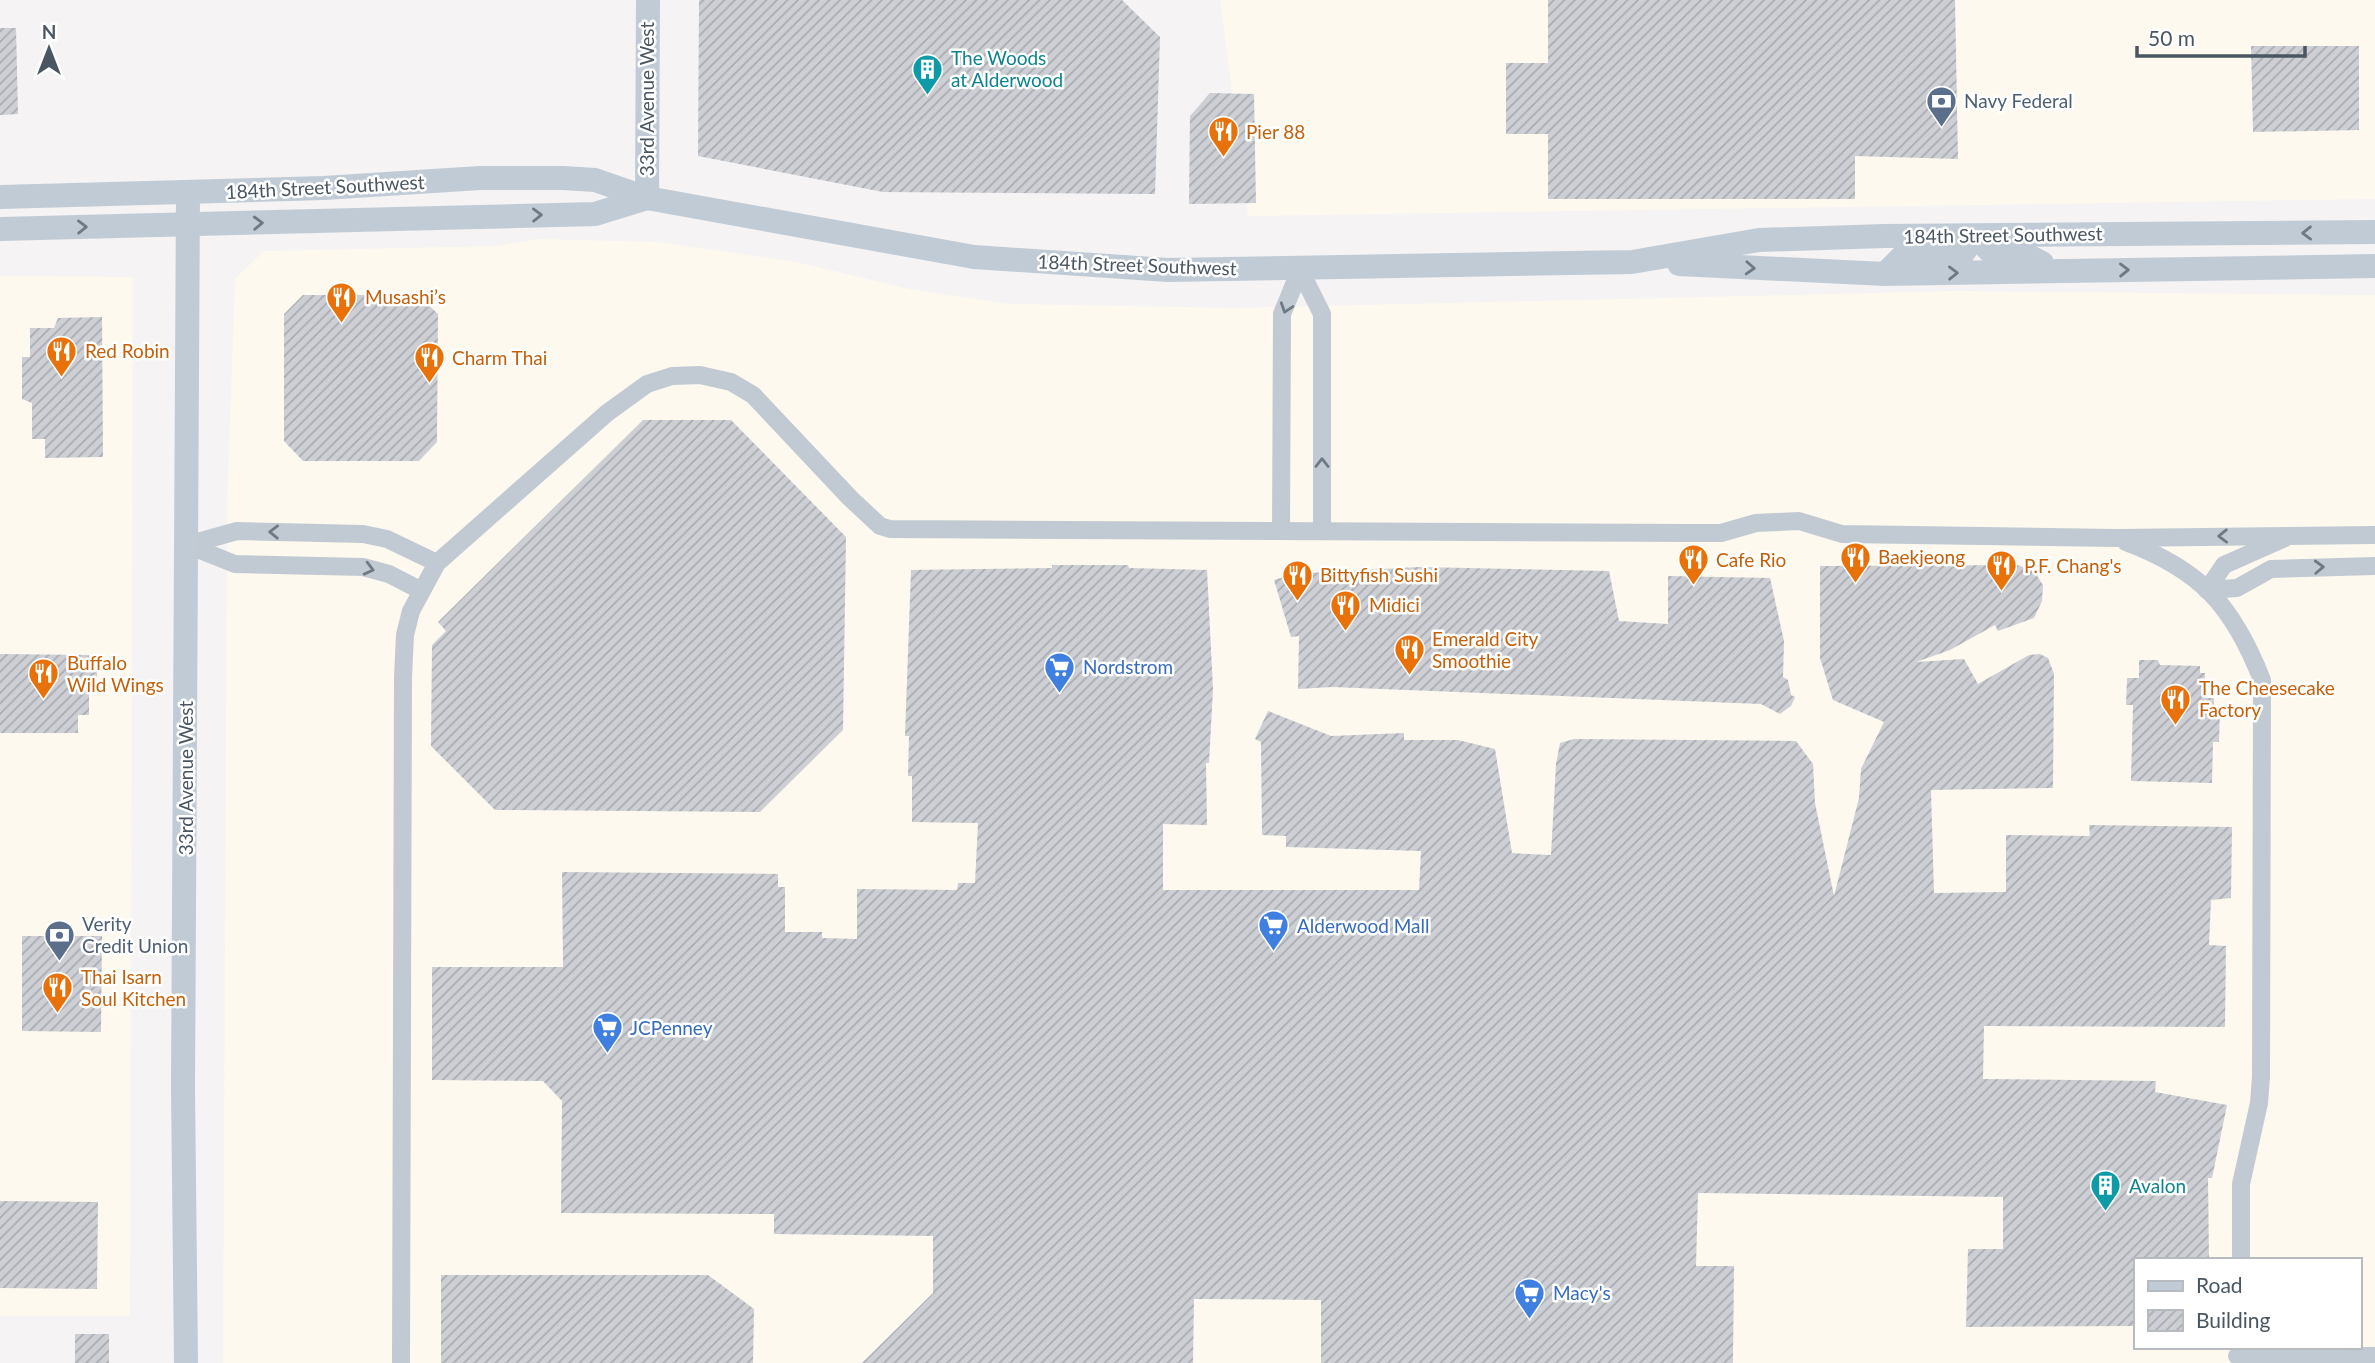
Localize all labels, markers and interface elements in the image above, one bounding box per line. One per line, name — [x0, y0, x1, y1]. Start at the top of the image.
north arrow — [14, 14, 84, 84]
scale bar — [2137, 14, 2305, 58]
text: N — [42, 20, 56, 43]
street label: 33rd Avenue West — [635, 21, 658, 176]
text: 50 m — [2148, 25, 2195, 50]
place label: The Woods at Alderwood — [951, 46, 1063, 91]
building icon: The Woods at Alderwood — [911, 52, 945, 96]
bank icon: Navy Federal — [1924, 84, 1958, 128]
place label: Navy Federal — [1964, 89, 2073, 112]
restaurant icon: Pier 88 — [1206, 115, 1240, 159]
place label: Pier 88 — [1246, 120, 1305, 143]
street label: 184th Street Southwest — [225, 170, 425, 203]
one-way arrow — [533, 207, 543, 223]
one-way arrow — [253, 215, 264, 230]
one-way arrow — [77, 219, 88, 235]
street label: 184th Street Southwest — [1903, 221, 2103, 248]
one-way arrow — [2301, 225, 2312, 240]
street label: 184th Street Southwest — [1037, 250, 1237, 279]
one-way arrow — [1744, 260, 1755, 275]
one-way arrow — [2118, 262, 2129, 277]
one-way arrow — [1948, 265, 1959, 280]
restaurant icon: Musashi’s — [325, 280, 359, 324]
place label: Musashi’s — [365, 285, 446, 308]
one-way arrow — [1279, 301, 1294, 313]
restaurant icon: Red Robin — [45, 334, 79, 378]
place label: Red Robin — [85, 339, 170, 362]
restaurant icon: Charm Thai — [412, 341, 446, 385]
place label: Charm Thai — [452, 346, 547, 369]
one-way arrow — [1314, 457, 1330, 468]
one-way arrow — [268, 524, 278, 540]
one-way arrow — [2217, 528, 2228, 544]
restaurant icon: Baekjeong — [1838, 540, 1872, 584]
restaurant icon: Cafe Rio — [1676, 543, 1710, 587]
place label: Baekjeong — [1878, 545, 1965, 568]
place label: Cafe Rio — [1716, 548, 1786, 571]
restaurant icon: P.F. Chang's — [1984, 549, 2018, 593]
place label: P.F. Chang's — [2024, 554, 2121, 577]
restaurant icon: Bittyfish Sushi — [1280, 558, 1314, 602]
one-way arrow — [2314, 560, 2325, 575]
one-way arrow — [363, 561, 375, 575]
place label: Bittyfish Sushi — [1320, 563, 1438, 586]
restaurant icon: Midici — [1329, 588, 1363, 632]
place label: Midici — [1369, 593, 1420, 616]
place label: Emerald City Smoothie — [1432, 627, 1539, 672]
restaurant icon: Emerald City Smoothie — [1392, 633, 1426, 677]
supermarket icon: Nordstrom — [1043, 650, 1077, 694]
place label: Buffalo Wild Wings — [67, 651, 164, 696]
place label: Nordstrom — [1083, 655, 1173, 678]
restaurant icon: Buffalo Wild Wings — [27, 657, 61, 701]
place label: The Cheesecake Factory — [2199, 676, 2335, 721]
restaurant icon: The Cheesecake Factory — [2159, 682, 2193, 726]
street label: 33rd Avenue West — [174, 700, 197, 855]
supermarket icon: Alderwood Mall — [1257, 909, 1291, 953]
place label: Verity Credit Union — [82, 912, 188, 957]
place label: Alderwood Mall — [1297, 914, 1430, 937]
bank icon: Verity Credit Union — [42, 918, 76, 962]
place label: Thai Isarn Soul Kitchen — [81, 965, 186, 1010]
restaurant icon: Thai Isarn Soul Kitchen — [41, 971, 75, 1015]
supermarket icon: JCPenney — [590, 1011, 624, 1055]
place label: JCPenney — [630, 1016, 713, 1039]
building icon: Avalon — [2089, 1169, 2123, 1213]
place label: Avalon — [2129, 1174, 2186, 1197]
legend — [2134, 1258, 2361, 1349]
text: Road — [2196, 1272, 2243, 1297]
supermarket icon: Macy's — [1513, 1276, 1547, 1320]
place label: Macy's — [1553, 1281, 1611, 1304]
text: Building — [2196, 1307, 2271, 1332]

